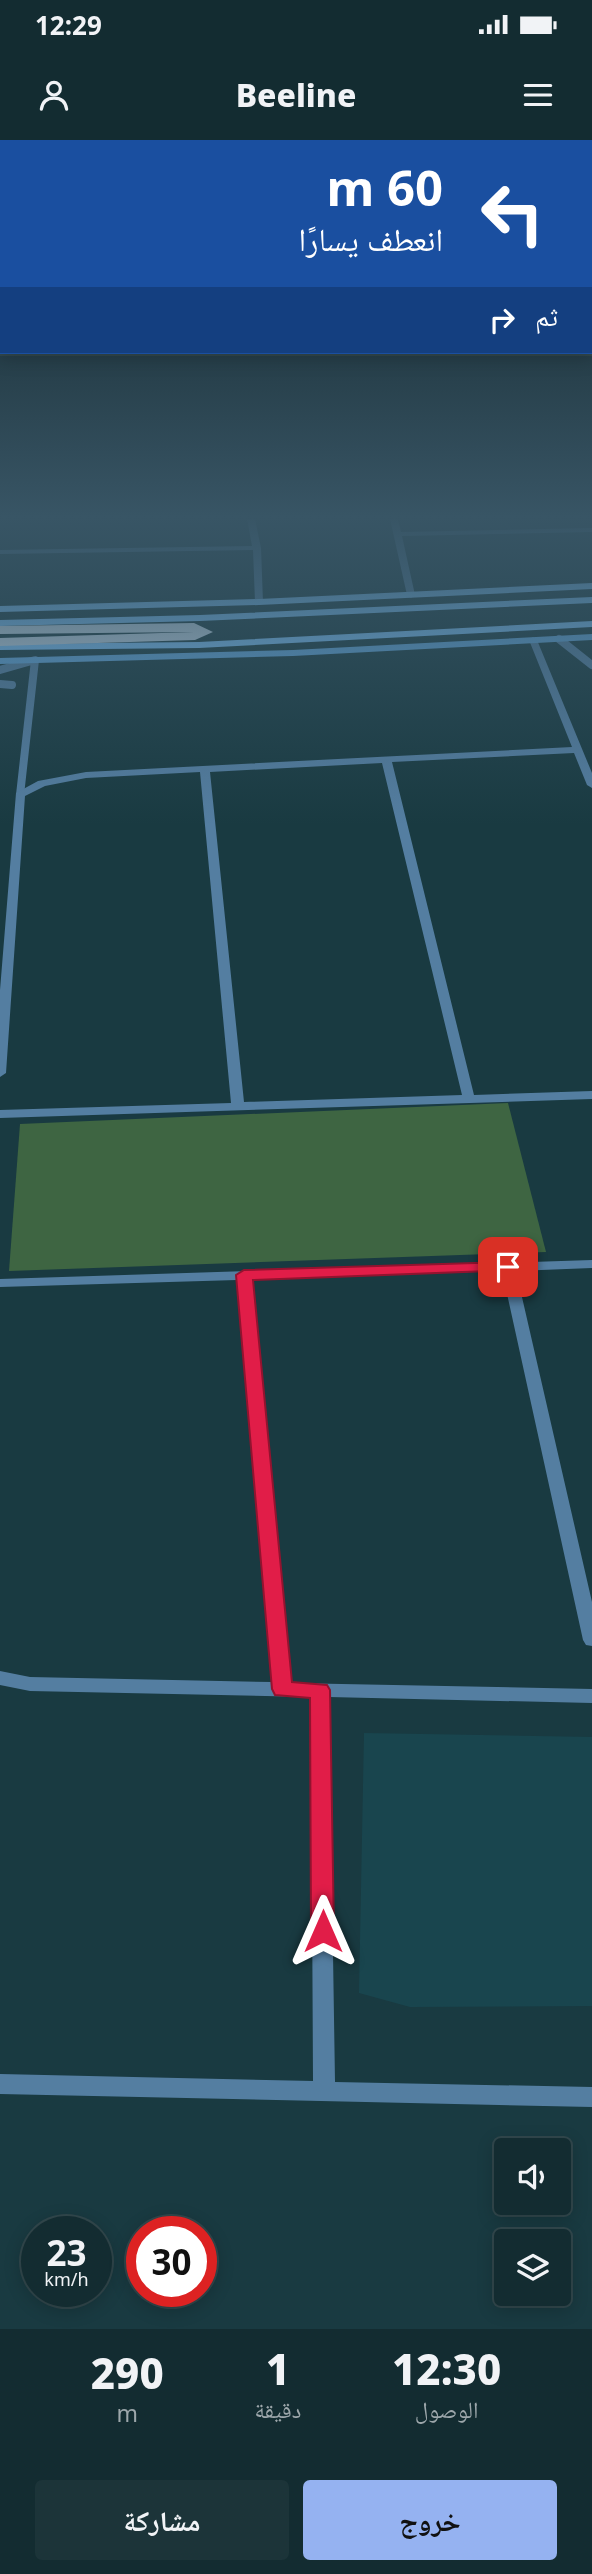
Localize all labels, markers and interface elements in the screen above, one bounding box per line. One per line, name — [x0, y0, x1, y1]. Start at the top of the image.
text: 12:29 — [35, 7, 102, 43]
text: Beeline — [236, 73, 356, 116]
icon: person — [35, 76, 73, 114]
icon: menu — [519, 76, 557, 114]
text: 60 m — [326, 154, 443, 220]
icon: left — [467, 168, 558, 259]
text: انعطف يسارًا — [298, 217, 443, 260]
text: ثم — [535, 298, 558, 334]
icon: right — [483, 301, 521, 339]
pin — [478, 1237, 538, 1297]
icon: arrive — [489, 1248, 527, 1286]
position arrow — [286, 1894, 360, 1968]
map controls — [494, 2138, 571, 2306]
button: sound — [494, 2138, 571, 2215]
speed limit sign: 30 — [126, 2216, 217, 2307]
text: 23 — [46, 2229, 87, 2276]
button: layers — [494, 2229, 571, 2306]
text: km/h — [44, 2267, 89, 2291]
text: 1 — [266, 2340, 290, 2397]
text: 12:30 — [392, 2340, 501, 2397]
text: 290 — [91, 2344, 164, 2401]
text: دقيقة — [255, 2393, 301, 2425]
text: الوصول — [415, 2393, 478, 2425]
text: m — [117, 2397, 138, 2429]
button: مشاركة — [35, 2480, 289, 2560]
button: خروج — [303, 2480, 557, 2560]

